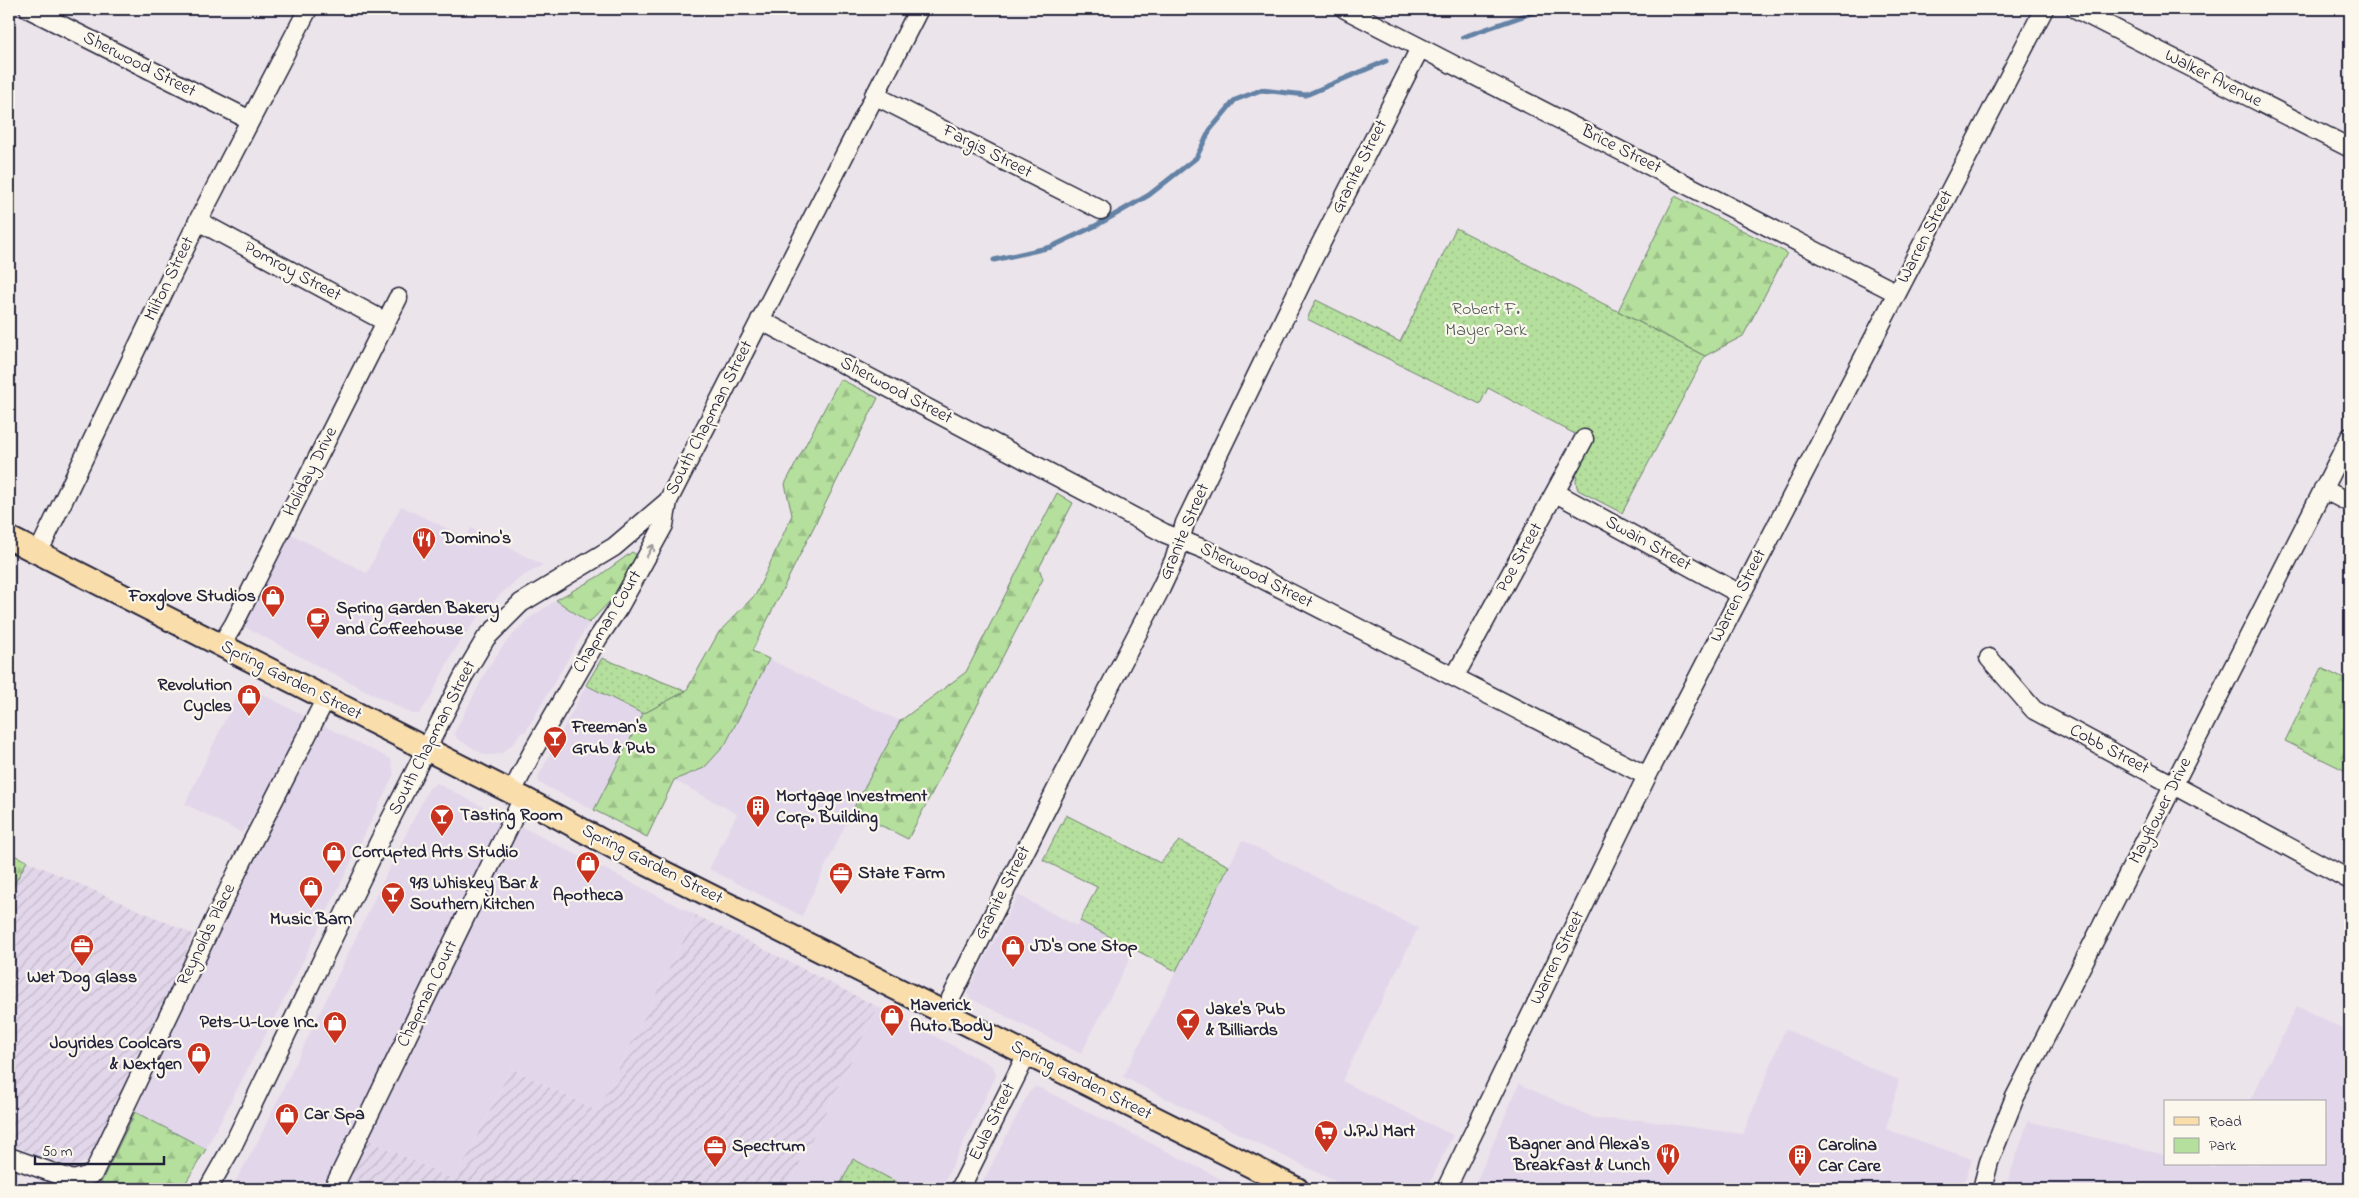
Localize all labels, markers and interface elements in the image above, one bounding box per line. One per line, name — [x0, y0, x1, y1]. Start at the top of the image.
street label: Sherwood Street — [78, 25, 200, 105]
street label: Walker Avenue — [2160, 43, 2267, 115]
street label: Granite Street — [1325, 115, 1395, 219]
street label: Fargis Street — [936, 118, 1036, 187]
street label: Brice Street — [1576, 118, 1666, 181]
street label: Warren Street — [1891, 186, 1961, 288]
street label: Milton Street — [138, 232, 202, 326]
street label: Pomroy Street — [238, 235, 346, 309]
park label: Robert F. Mayer Park — [1445, 297, 1527, 344]
street label: South Chapman Street — [660, 336, 760, 500]
street label: Sherwood Street — [835, 350, 957, 432]
street label: Holiday Drive — [277, 422, 345, 521]
street label: Granite Street — [1153, 480, 1217, 584]
street label: Swain Street — [1600, 510, 1696, 578]
street label: Poe Street — [1490, 518, 1550, 598]
restaurant icon: Domino's — [411, 526, 437, 560]
place label: Domino's — [441, 526, 511, 552]
street label: Sherwood Street — [1195, 536, 1317, 616]
one-way arrow — [645, 545, 655, 559]
street label: Warren Street — [1704, 545, 1774, 647]
street label: Chapman Court — [567, 566, 649, 678]
place label: Foxglove Studios — [128, 584, 256, 611]
shop icon: Foxglove Studios — [260, 584, 286, 618]
place label: Spring Garden Bakery and Coffeehouse — [336, 596, 499, 643]
cafe icon: Spring Garden Bakery and Coffeehouse — [305, 606, 331, 640]
street label: Spring Garden Street — [216, 634, 366, 729]
street label: South Chapman Street — [383, 656, 483, 820]
place label: Revolution Cycles — [157, 673, 232, 721]
shop icon: Revolution Cycles — [236, 683, 262, 717]
place label: Freeman's Grub & Pub — [571, 715, 655, 762]
street label: Cobb Street — [2064, 718, 2154, 782]
bar icon: Freeman's Grub & Pub — [542, 725, 568, 759]
street label: Mayflower Drive — [2123, 752, 2199, 869]
place label: Mortgage Investment Corp. Building — [776, 784, 928, 832]
building icon: Mortgage Investment Corp. Building — [745, 794, 771, 828]
bar icon: Tasting Room — [429, 803, 455, 837]
place label: Tasting Room — [460, 803, 563, 830]
street label: Spring Garden Street — [577, 818, 727, 913]
shop icon: Corrupted Arts Studio — [321, 840, 347, 874]
place label: Corrupted Arts Studio — [352, 840, 518, 866]
street label: Granite Street — [968, 841, 1038, 945]
shop icon: Apotheca — [575, 850, 601, 884]
office icon: State Farm — [828, 861, 854, 895]
place label: State Farm — [858, 861, 945, 887]
place label: 913 Whiskey Bar & Southern Kitchen — [409, 871, 539, 918]
shop icon: Music Barn — [298, 875, 324, 909]
street label: Reynolds Place — [171, 879, 243, 990]
bar icon: 913 Whiskey Bar & Southern Kitchen — [380, 881, 406, 915]
place label: Apotheca — [553, 883, 624, 909]
place label: Music Barn — [270, 907, 352, 933]
street label: Warren Street — [1524, 907, 1592, 1009]
office icon: Wet Dog Glass — [69, 933, 95, 967]
shop icon: JD's One Stop — [1000, 934, 1026, 968]
place label: JD's One Stop — [1030, 934, 1138, 960]
street label: Chapman Court — [391, 936, 465, 1052]
place label: Wet Dog Glass — [27, 965, 137, 992]
place label: Maverick Auto Body — [910, 993, 993, 1041]
place label: Jake's Pub & Billiards — [1205, 997, 1286, 1044]
shop icon: Maverick Auto Body — [879, 1003, 905, 1037]
bar icon: Jake's Pub & Billiards — [1175, 1007, 1201, 1041]
place label: Pets-U-Love Inc. — [200, 1010, 318, 1036]
shop icon: Pets-U-Love Inc. — [322, 1010, 348, 1044]
place label: Joyrides Coolcars & Nextgen — [50, 1031, 182, 1079]
street label: Spring Garden Street — [1006, 1034, 1156, 1129]
shop icon: Joyrides Coolcars & Nextgen — [186, 1041, 212, 1075]
street label: Eula Street — [963, 1079, 1023, 1165]
legend — [2164, 1100, 2326, 1166]
shop icon: Car Spa — [274, 1102, 300, 1136]
place label: Car Spa — [304, 1102, 365, 1128]
text: Road — [2209, 1111, 2242, 1133]
supermarket icon: J.P.J Mart — [1313, 1119, 1339, 1153]
place label: J.P.J Mart — [1344, 1119, 1416, 1145]
place label: Bagner and Alexa's Breakfast & Lunch — [1508, 1132, 1650, 1179]
scale bar — [35, 1133, 164, 1165]
place label: Carolina Car Care — [1818, 1133, 1882, 1180]
office icon: Spectrum — [702, 1134, 728, 1168]
place label: Spectrum — [732, 1134, 805, 1160]
text: Park — [2209, 1135, 2237, 1157]
text: 50 m — [42, 1141, 73, 1163]
restaurant icon: Bagner and Alexa's Breakfast & Lunch — [1655, 1142, 1681, 1176]
building icon: Carolina Car Care — [1787, 1143, 1813, 1177]

